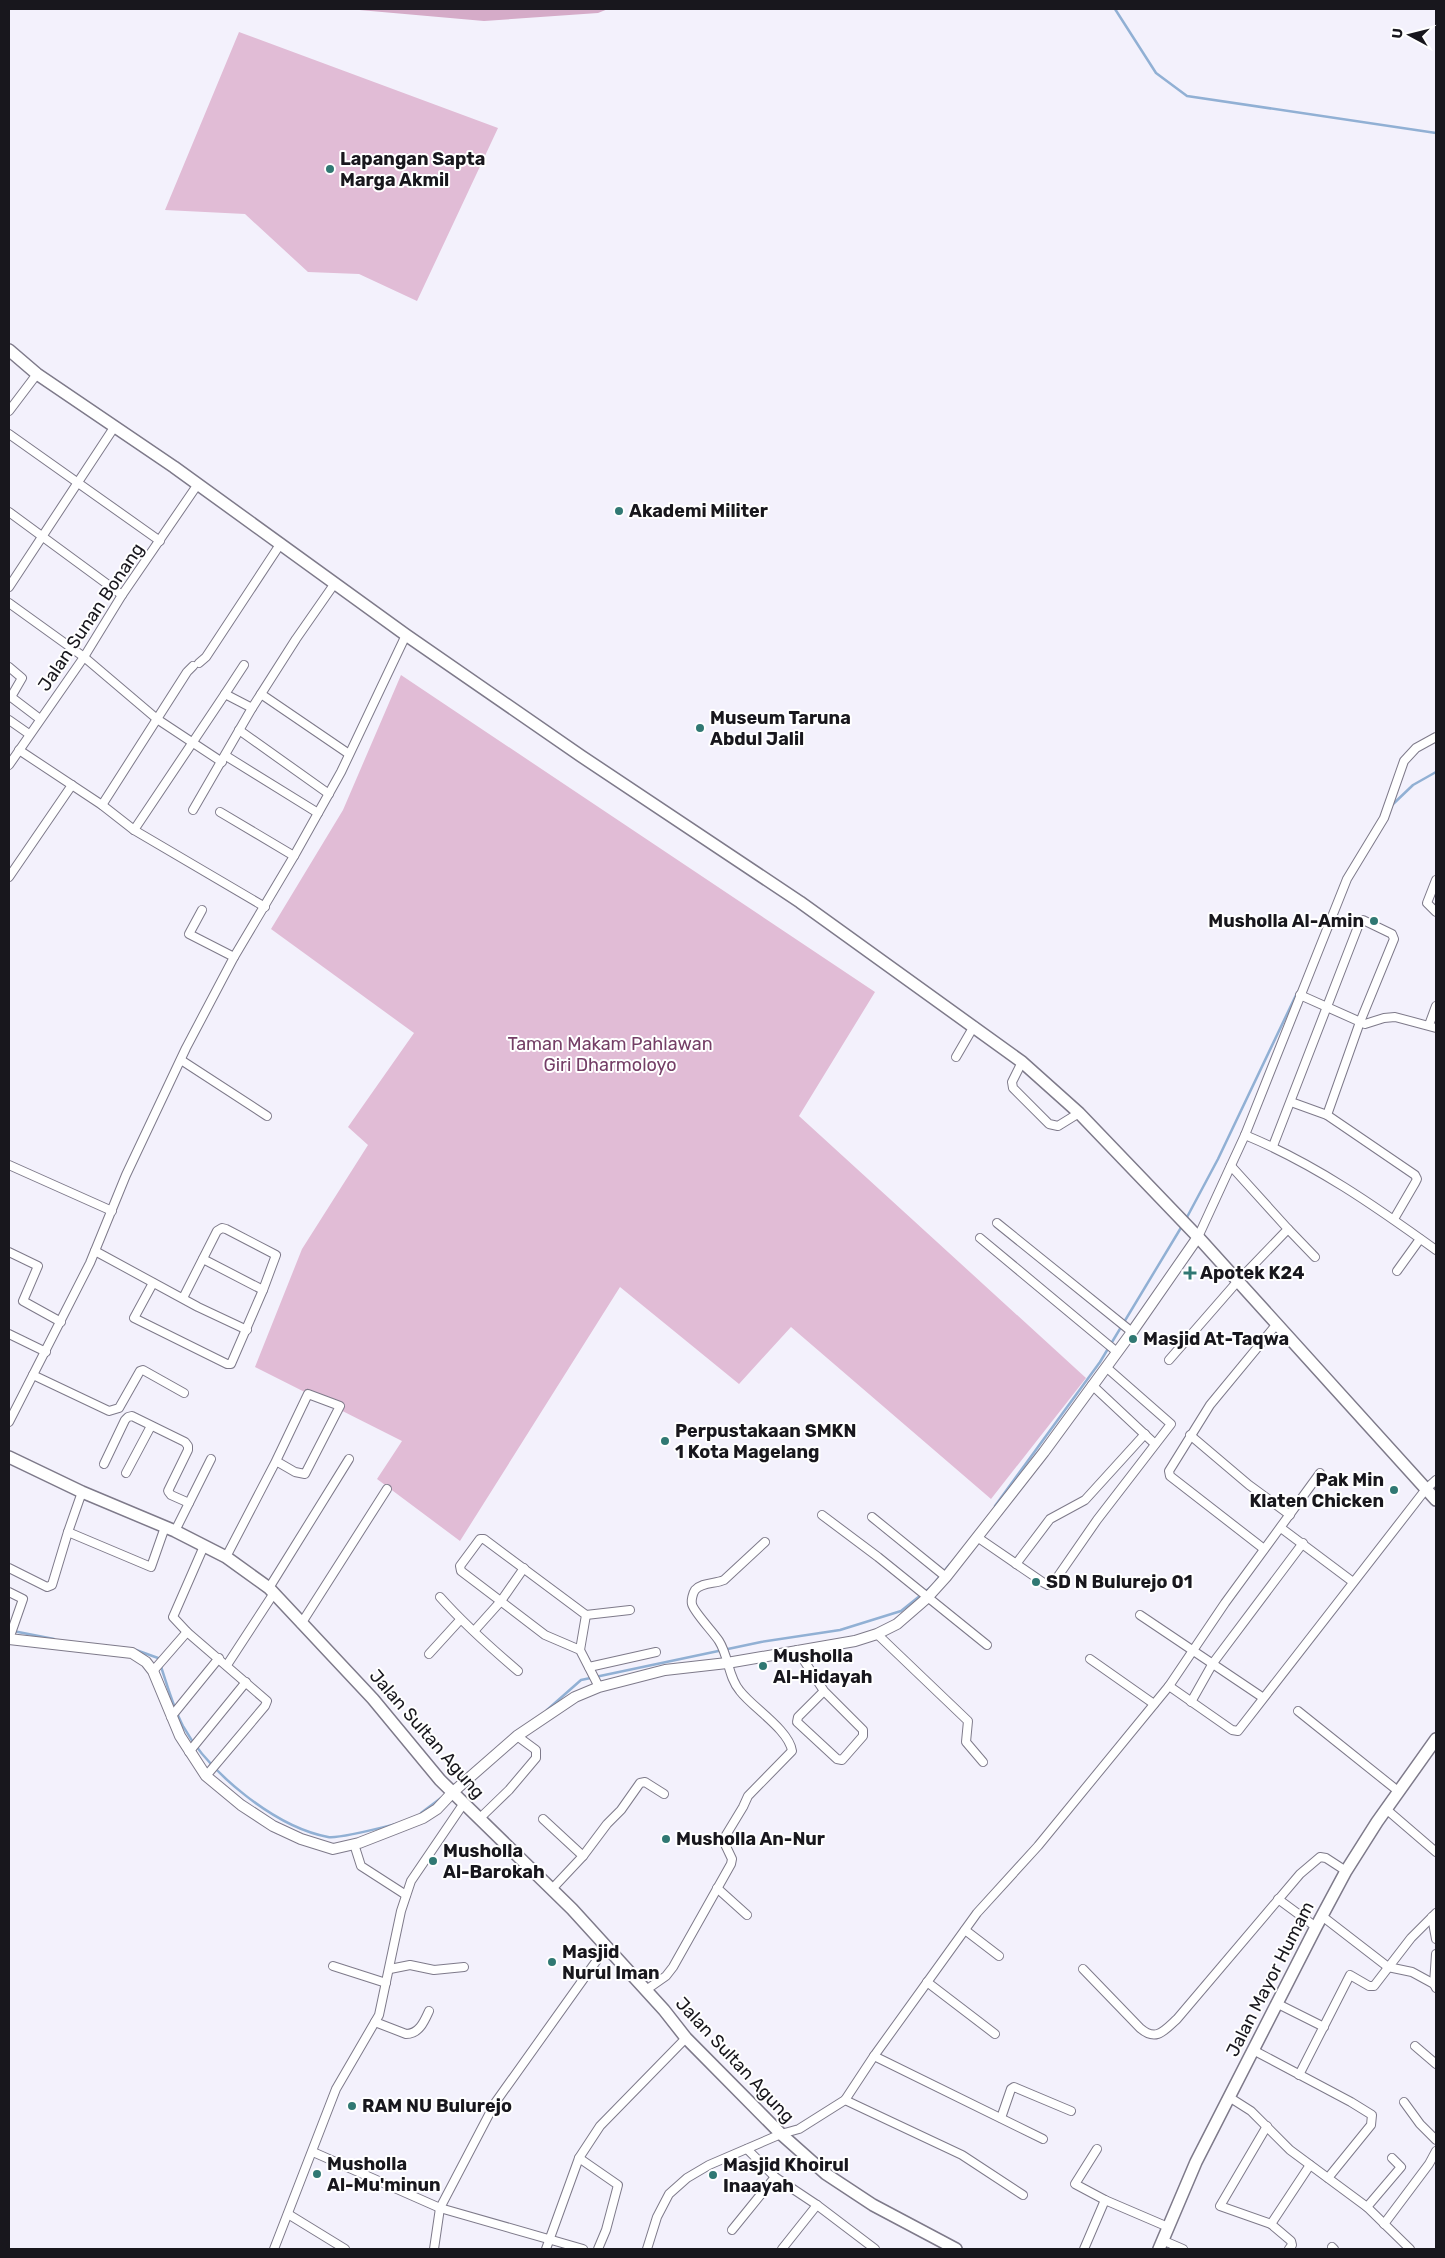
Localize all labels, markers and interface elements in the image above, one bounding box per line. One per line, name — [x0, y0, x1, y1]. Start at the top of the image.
north arrow — [1385, 10, 1435, 60]
text: U — [1389, 27, 1407, 40]
place label: Lapangan Sapta Marga Akmil — [340, 148, 485, 191]
marker: Lapangan Sapta Marga Akmil — [324, 163, 336, 175]
place label: Akademi Militer — [629, 500, 768, 522]
marker: Akademi Militer — [613, 505, 625, 517]
street label: Jalan Sunan Bonang — [33, 539, 149, 695]
place label: Museum Taruna Abdul Jalil — [710, 707, 851, 750]
marker: Museum Taruna Abdul Jalil — [694, 722, 706, 734]
place label: Musholla Al-Amin — [1208, 910, 1364, 932]
marker: Musholla Al-Amin — [1368, 915, 1380, 927]
park label: Taman Makam Pahlawan Giri Dharmoloyo — [507, 1033, 713, 1076]
place label: Apotek K24 — [1200, 1262, 1304, 1284]
marker: Apotek K24 — [1184, 1267, 1196, 1279]
place label: Masjid At-Taqwa — [1143, 1328, 1289, 1350]
marker: Masjid At-Taqwa — [1127, 1333, 1139, 1345]
place label: Perpustakaan SMKN 1 Kota Magelang — [675, 1420, 856, 1463]
marker: Perpustakaan SMKN 1 Kota Magelang — [659, 1435, 671, 1447]
place label: Pak Min Klaten Chicken — [1249, 1469, 1384, 1512]
marker: Pak Min Klaten Chicken — [1388, 1484, 1400, 1496]
place label: SD N Bulurejo 01 — [1046, 1571, 1193, 1593]
marker: SD N Bulurejo 01 — [1030, 1576, 1042, 1588]
place label: Musholla Al-Hidayah — [773, 1645, 872, 1688]
marker: Musholla Al-Hidayah — [757, 1660, 769, 1672]
street label: Jalan Sultan Agung — [365, 1665, 489, 1803]
place label: Musholla An-Nur — [676, 1828, 825, 1850]
marker: Musholla An-Nur — [660, 1833, 672, 1845]
place label: Musholla Al-Barokah — [443, 1840, 545, 1883]
marker: Musholla Al-Barokah — [427, 1855, 439, 1867]
street label: Jalan Mayor Humam — [1221, 1898, 1319, 2060]
place label: Masjid Nurul Iman — [562, 1941, 660, 1984]
marker: Masjid Nurul Iman — [546, 1956, 558, 1968]
street label: Jalan Sultan Agung — [671, 1992, 799, 2128]
place label: RAM NU Bulurejo — [362, 2095, 512, 2117]
marker: RAM NU Bulurejo — [346, 2100, 358, 2112]
place label: Musholla Al-Mu'minun — [327, 2153, 441, 2196]
place label: Masjid Khoirul Inaayah — [723, 2154, 849, 2197]
marker: Musholla Al-Mu'minun — [311, 2168, 323, 2180]
marker: Masjid Khoirul Inaayah — [707, 2169, 719, 2181]

